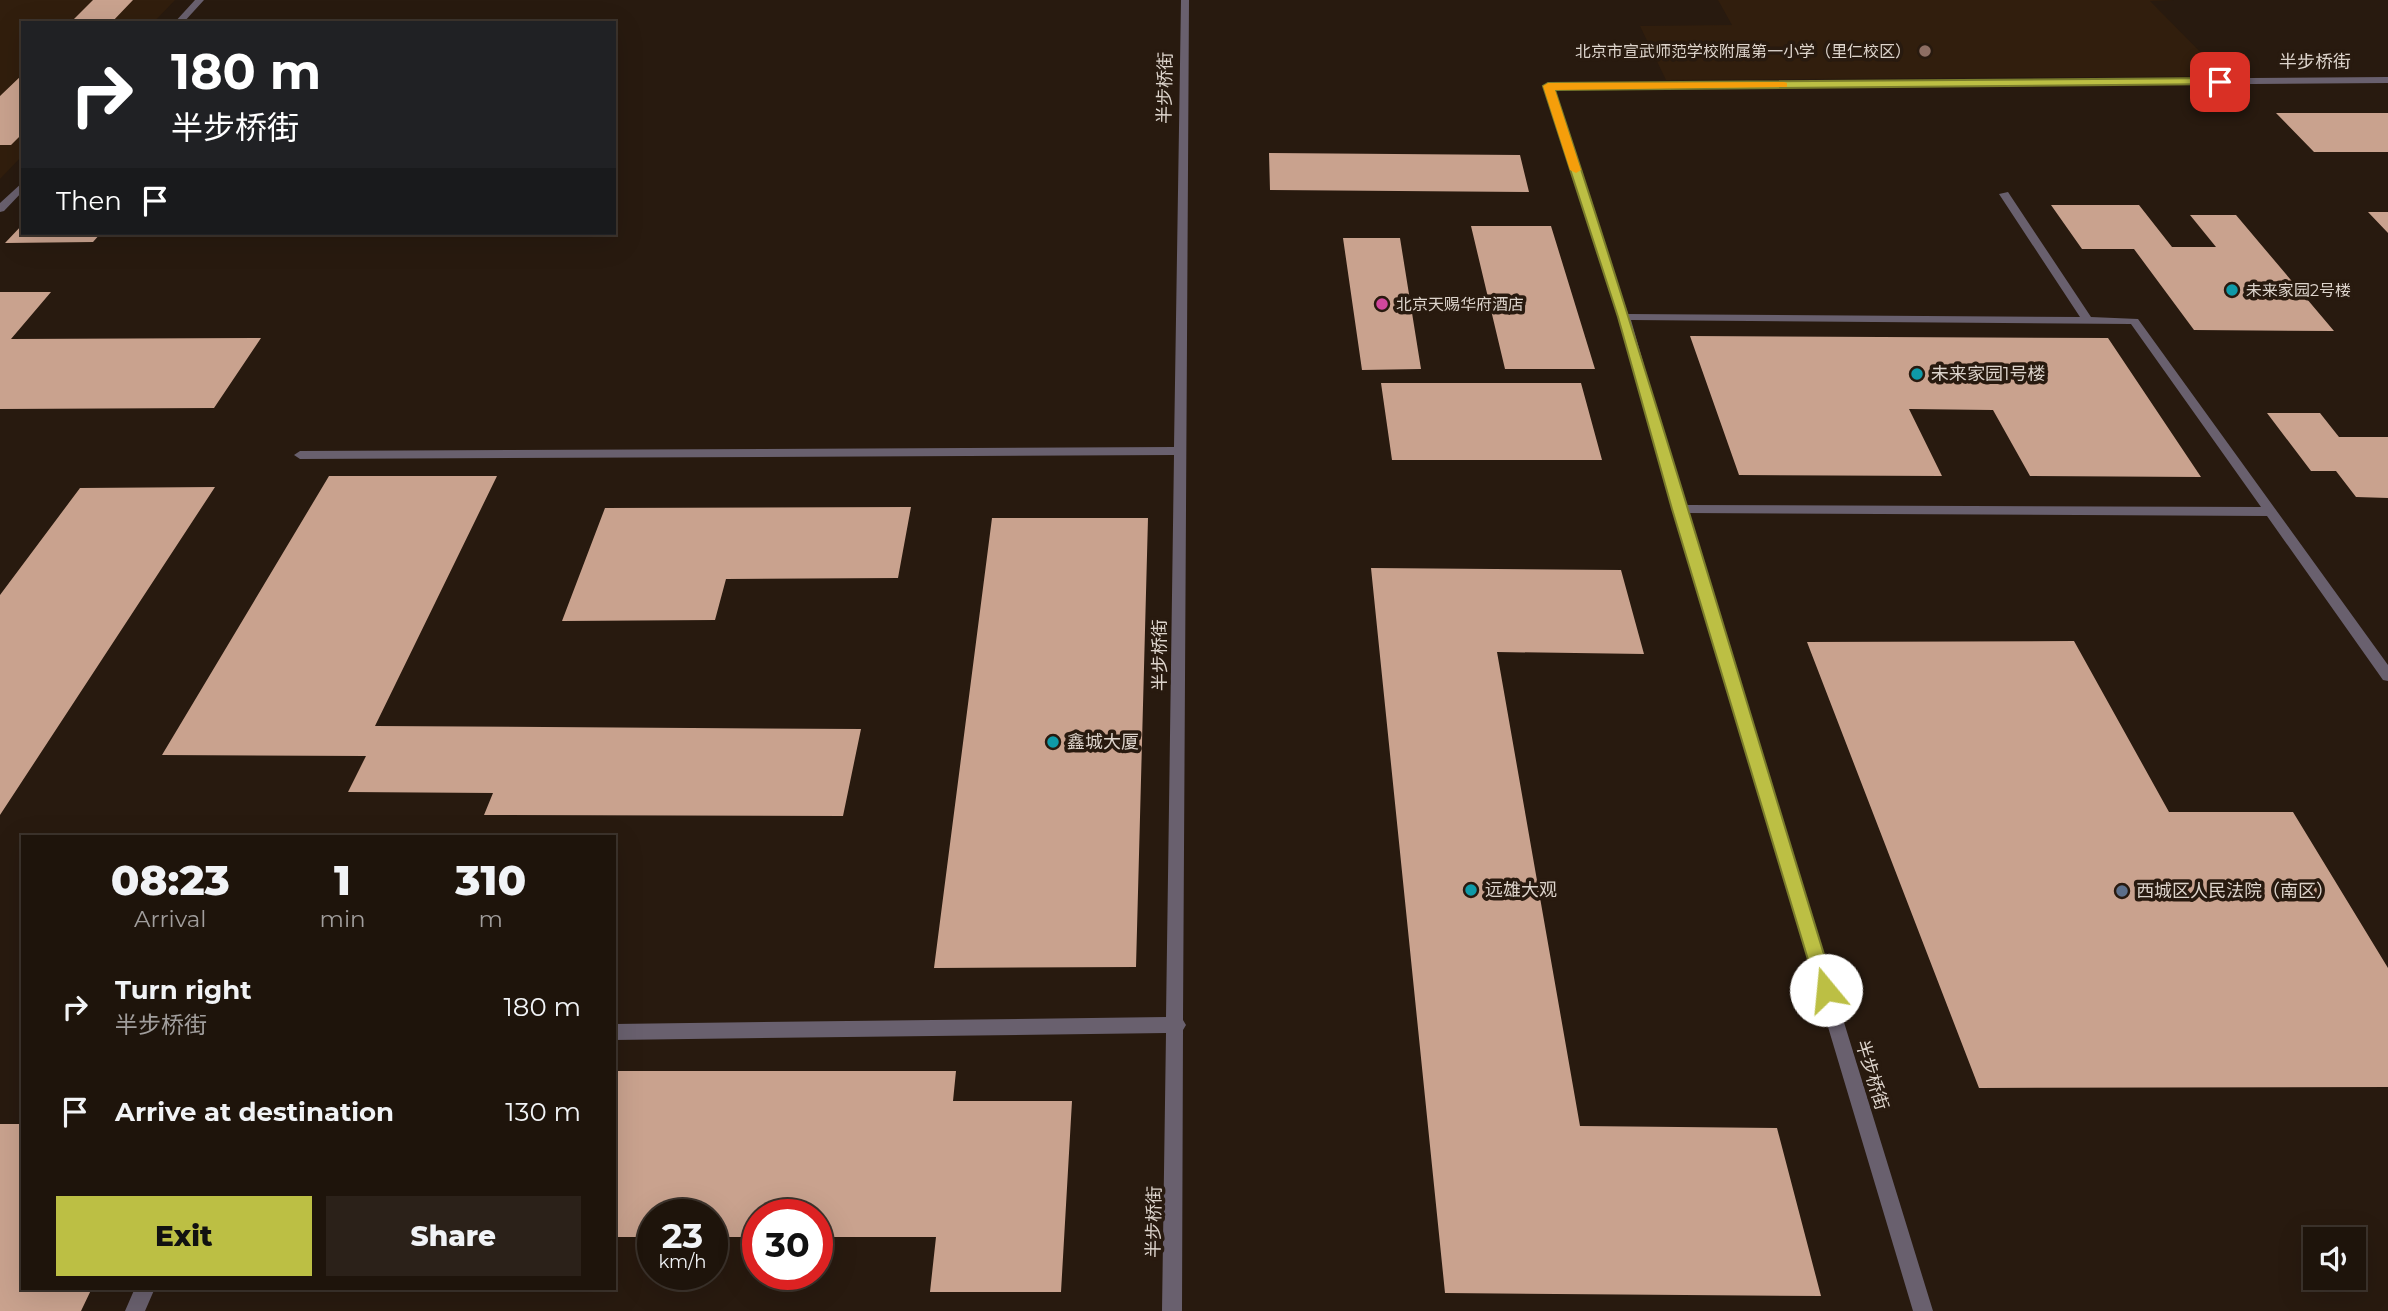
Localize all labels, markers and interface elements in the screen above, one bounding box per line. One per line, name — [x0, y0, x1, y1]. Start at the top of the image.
text: 180 m — [171, 42, 321, 101]
place label: 北京市宣武师范学校附属第一小学（里仁校区） — [1575, 42, 1911, 61]
marker: 北京市宣武师范学校附属第一小学（里仁校区） — [1917, 43, 1933, 59]
icon: right — [56, 49, 147, 140]
street label: 半步桥街 — [2279, 51, 2351, 73]
street label: 半步桥街 — [1153, 52, 1177, 124]
pin — [2190, 52, 2250, 112]
icon: arrive — [2201, 63, 2239, 101]
text: 半步桥街 — [171, 108, 299, 147]
icon: arrive — [136, 182, 174, 220]
text: Then — [56, 185, 122, 217]
place label: 未来家园2号楼 — [2246, 281, 2351, 300]
marker: 未来家园2号楼 — [2224, 282, 2240, 298]
place label: 北京天赐华府酒店 — [1396, 295, 1524, 314]
marker: 北京天赐华府酒店 — [1374, 296, 1390, 312]
place label: 未来家园1号楼 — [1931, 363, 2046, 385]
marker: 未来家园1号楼 — [1909, 366, 1925, 382]
street label: 半步桥街 — [1149, 619, 1171, 691]
place label: 鑫城大厦 — [1067, 731, 1139, 753]
marker: 鑫城大厦 — [1045, 734, 1061, 750]
text: 08:23 — [111, 854, 230, 906]
text: 1 — [334, 854, 351, 906]
text: 310 — [455, 854, 526, 906]
place label: 远雄大观 — [1485, 879, 1557, 901]
place label: 西城区人民法院（南区） — [2136, 880, 2334, 902]
marker: 远雄大观 — [1463, 882, 1479, 898]
marker: 西城区人民法院（南区） — [2114, 883, 2130, 899]
text: Arrival — [134, 905, 207, 933]
text: min — [320, 905, 366, 933]
text: m — [479, 905, 503, 933]
position arrow — [1789, 953, 1863, 1027]
text: Turn right — [115, 974, 251, 1006]
icon: right — [56, 988, 94, 1026]
text: 180 m — [503, 991, 581, 1023]
text: 半步桥街 — [115, 1011, 207, 1039]
street label: 半步桥街 — [1851, 1037, 1893, 1113]
icon: arrive — [56, 1093, 94, 1131]
text: Arrive at destination — [115, 1096, 394, 1128]
text: 130 m — [505, 1096, 581, 1128]
street label: 半步桥街 — [1142, 1186, 1166, 1258]
button: Exit — [56, 1196, 312, 1276]
button: Share — [326, 1196, 581, 1276]
speed limit sign: 30 — [742, 1199, 833, 1290]
text: 23 — [662, 1214, 703, 1257]
map controls — [2303, 1227, 2366, 1290]
button: sound — [2303, 1227, 2366, 1290]
text: km/h — [658, 1251, 707, 1273]

